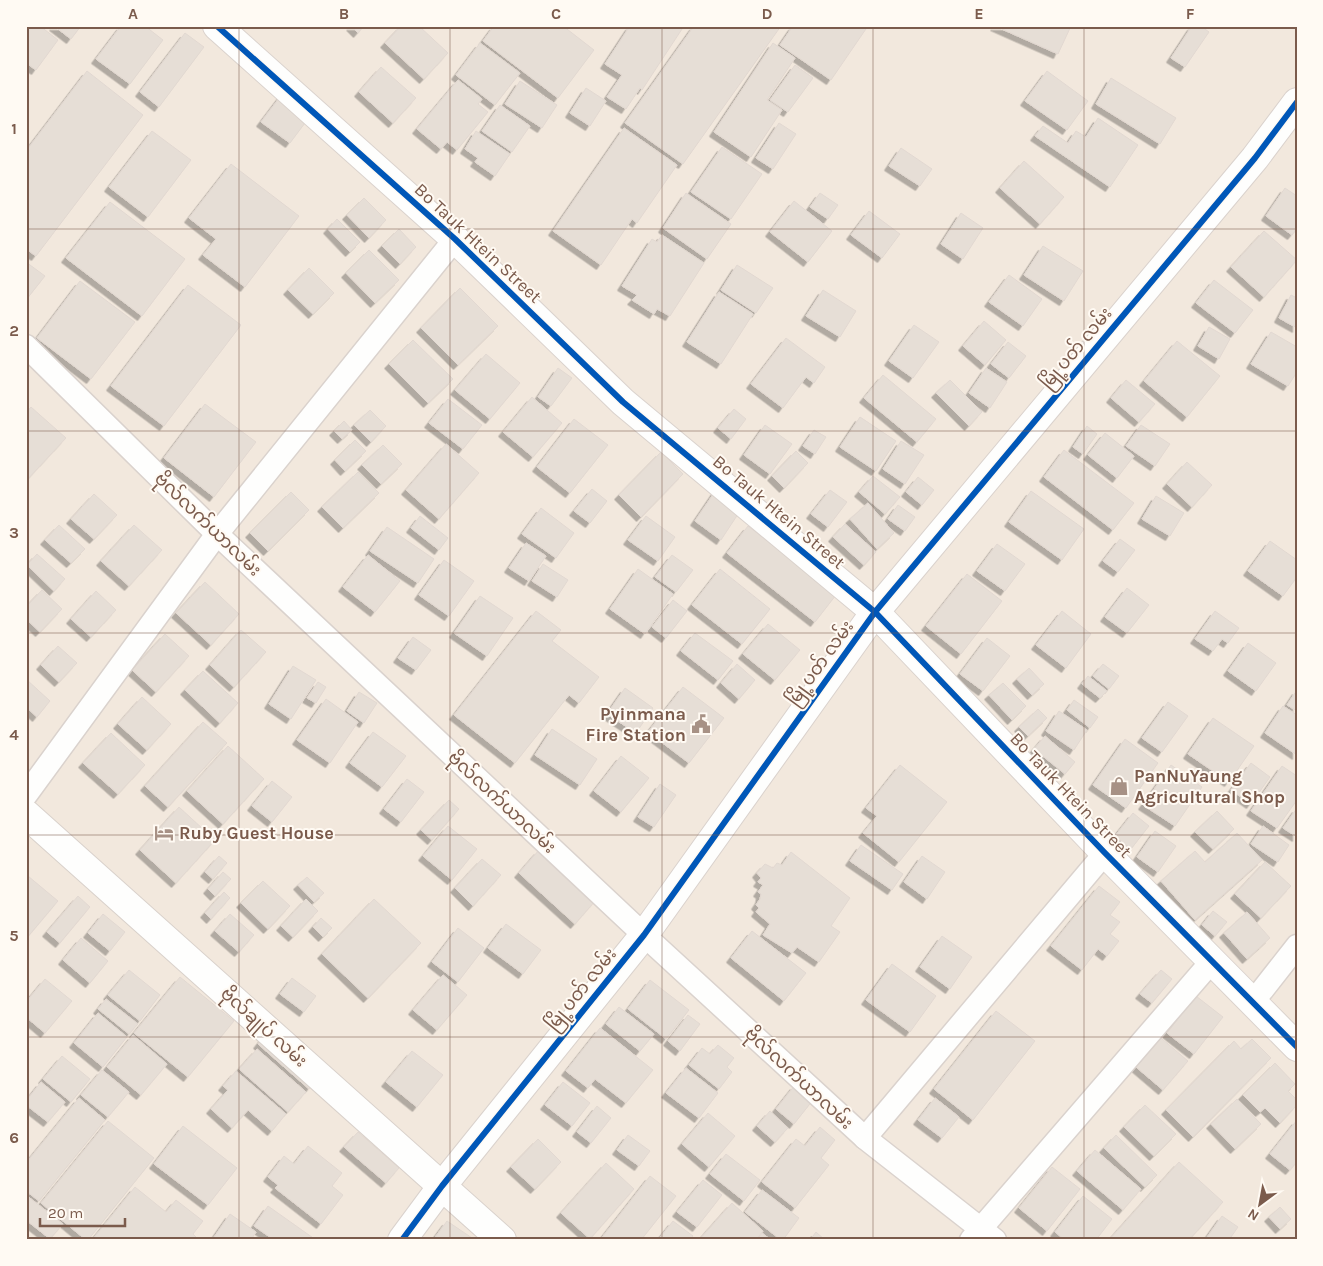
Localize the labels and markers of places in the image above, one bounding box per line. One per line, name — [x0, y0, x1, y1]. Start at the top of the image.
place label: Pyinmana Fire Station — [586, 703, 686, 746]
public building icon: Pyinmana Fire Station — [690, 713, 712, 735]
place label: PanNuYaung Agricultural Shop — [1134, 765, 1285, 808]
shop icon: PanNuYaung Agricultural Shop — [1108, 775, 1130, 797]
hotel icon: Ruby Guest House — [153, 822, 175, 844]
place label: Ruby Guest House — [179, 822, 334, 844]

